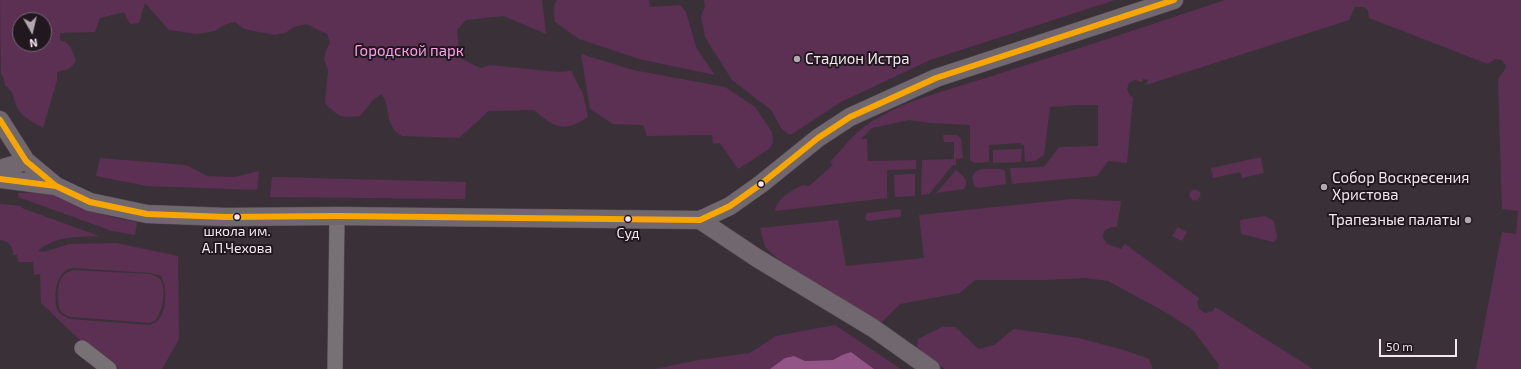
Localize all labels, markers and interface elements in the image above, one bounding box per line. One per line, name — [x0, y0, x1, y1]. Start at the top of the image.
north arrow — [12, 12, 52, 52]
text: N — [29, 36, 38, 50]
park label: Городской парк — [354, 42, 464, 60]
place label: Стадион Истра — [805, 50, 910, 68]
marker: Стадион Истра — [792, 54, 802, 64]
place label: Собор Воскресения Христова — [1332, 169, 1469, 204]
unlabelled marker — [756, 179, 766, 189]
marker: Собор Воскресения Христова — [1319, 182, 1329, 192]
place label: Трапезные палаты — [1329, 211, 1460, 229]
marker: школа им. А.П.Чехова — [232, 212, 242, 222]
marker: Суд — [623, 214, 633, 224]
marker: Трапезные палаты — [1463, 215, 1473, 225]
place label: школа им. А.П.Чехова — [202, 223, 272, 256]
place label: Суд — [617, 225, 639, 241]
scale bar — [1381, 331, 1459, 357]
text: 50 m — [1386, 339, 1413, 353]

